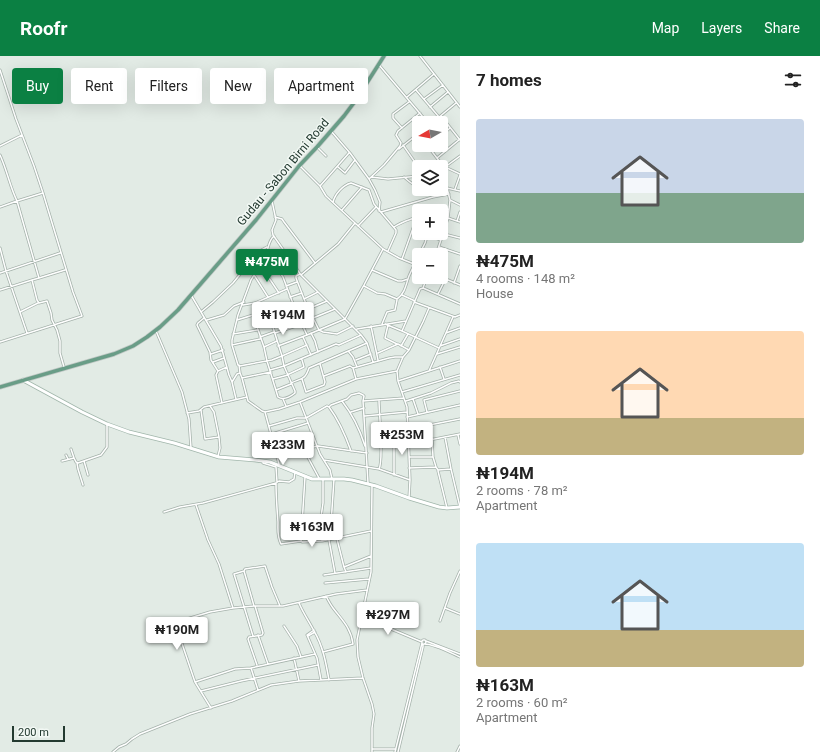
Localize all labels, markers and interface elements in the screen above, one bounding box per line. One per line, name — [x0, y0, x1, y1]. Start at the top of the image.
text: Roofr — [20, 17, 67, 40]
text: Map — [652, 20, 679, 36]
text: Layers — [701, 20, 742, 36]
text: Share — [764, 20, 800, 36]
chip: Buy — [12, 68, 63, 104]
chip: Rent — [71, 68, 127, 104]
chip: Filters — [135, 68, 202, 104]
chip: New — [210, 68, 266, 104]
chip: Apartment — [274, 68, 368, 104]
icon: filters — [782, 69, 804, 91]
text: 7 homes — [476, 70, 542, 90]
street label: Gudau - Sabon Birni Road — [234, 116, 332, 228]
north arrow — [412, 116, 448, 152]
map controls — [412, 116, 448, 284]
icon: home — [604, 145, 676, 217]
button: layers — [412, 160, 448, 196]
button: + — [412, 204, 448, 240]
button: − — [412, 248, 448, 284]
pin: ₦475M — [239, 249, 295, 283]
text: ₦475M — [476, 251, 534, 271]
text: ₦475M — [245, 254, 289, 269]
text: 4 rooms · 148 m² — [476, 271, 575, 286]
text: House — [476, 286, 513, 301]
pin: ₦194M — [255, 302, 311, 336]
text: ₦194M — [261, 307, 305, 322]
icon: home — [604, 357, 676, 429]
pin: ₦253M — [374, 422, 430, 456]
text: ₦253M — [380, 427, 424, 442]
pin: ₦233M — [255, 432, 311, 466]
text: ₦233M — [261, 437, 305, 452]
text: ₦194M — [476, 463, 534, 483]
text: 2 rooms · 78 m² — [476, 483, 568, 498]
text: Apartment — [476, 498, 538, 513]
pin: ₦163M — [284, 514, 340, 548]
text: ₦163M — [290, 519, 334, 534]
icon: home — [604, 569, 676, 641]
pin: ₦297M — [360, 602, 416, 636]
text: ₦297M — [366, 607, 410, 622]
pin: ₦190M — [149, 617, 205, 651]
text: ₦190M — [155, 622, 199, 637]
text: ₦163M — [476, 675, 534, 695]
text: 2 rooms · 60 m² — [476, 695, 568, 710]
text: Apartment — [476, 710, 538, 725]
scale bar — [12, 724, 65, 743]
text: 200 m — [18, 726, 49, 739]

